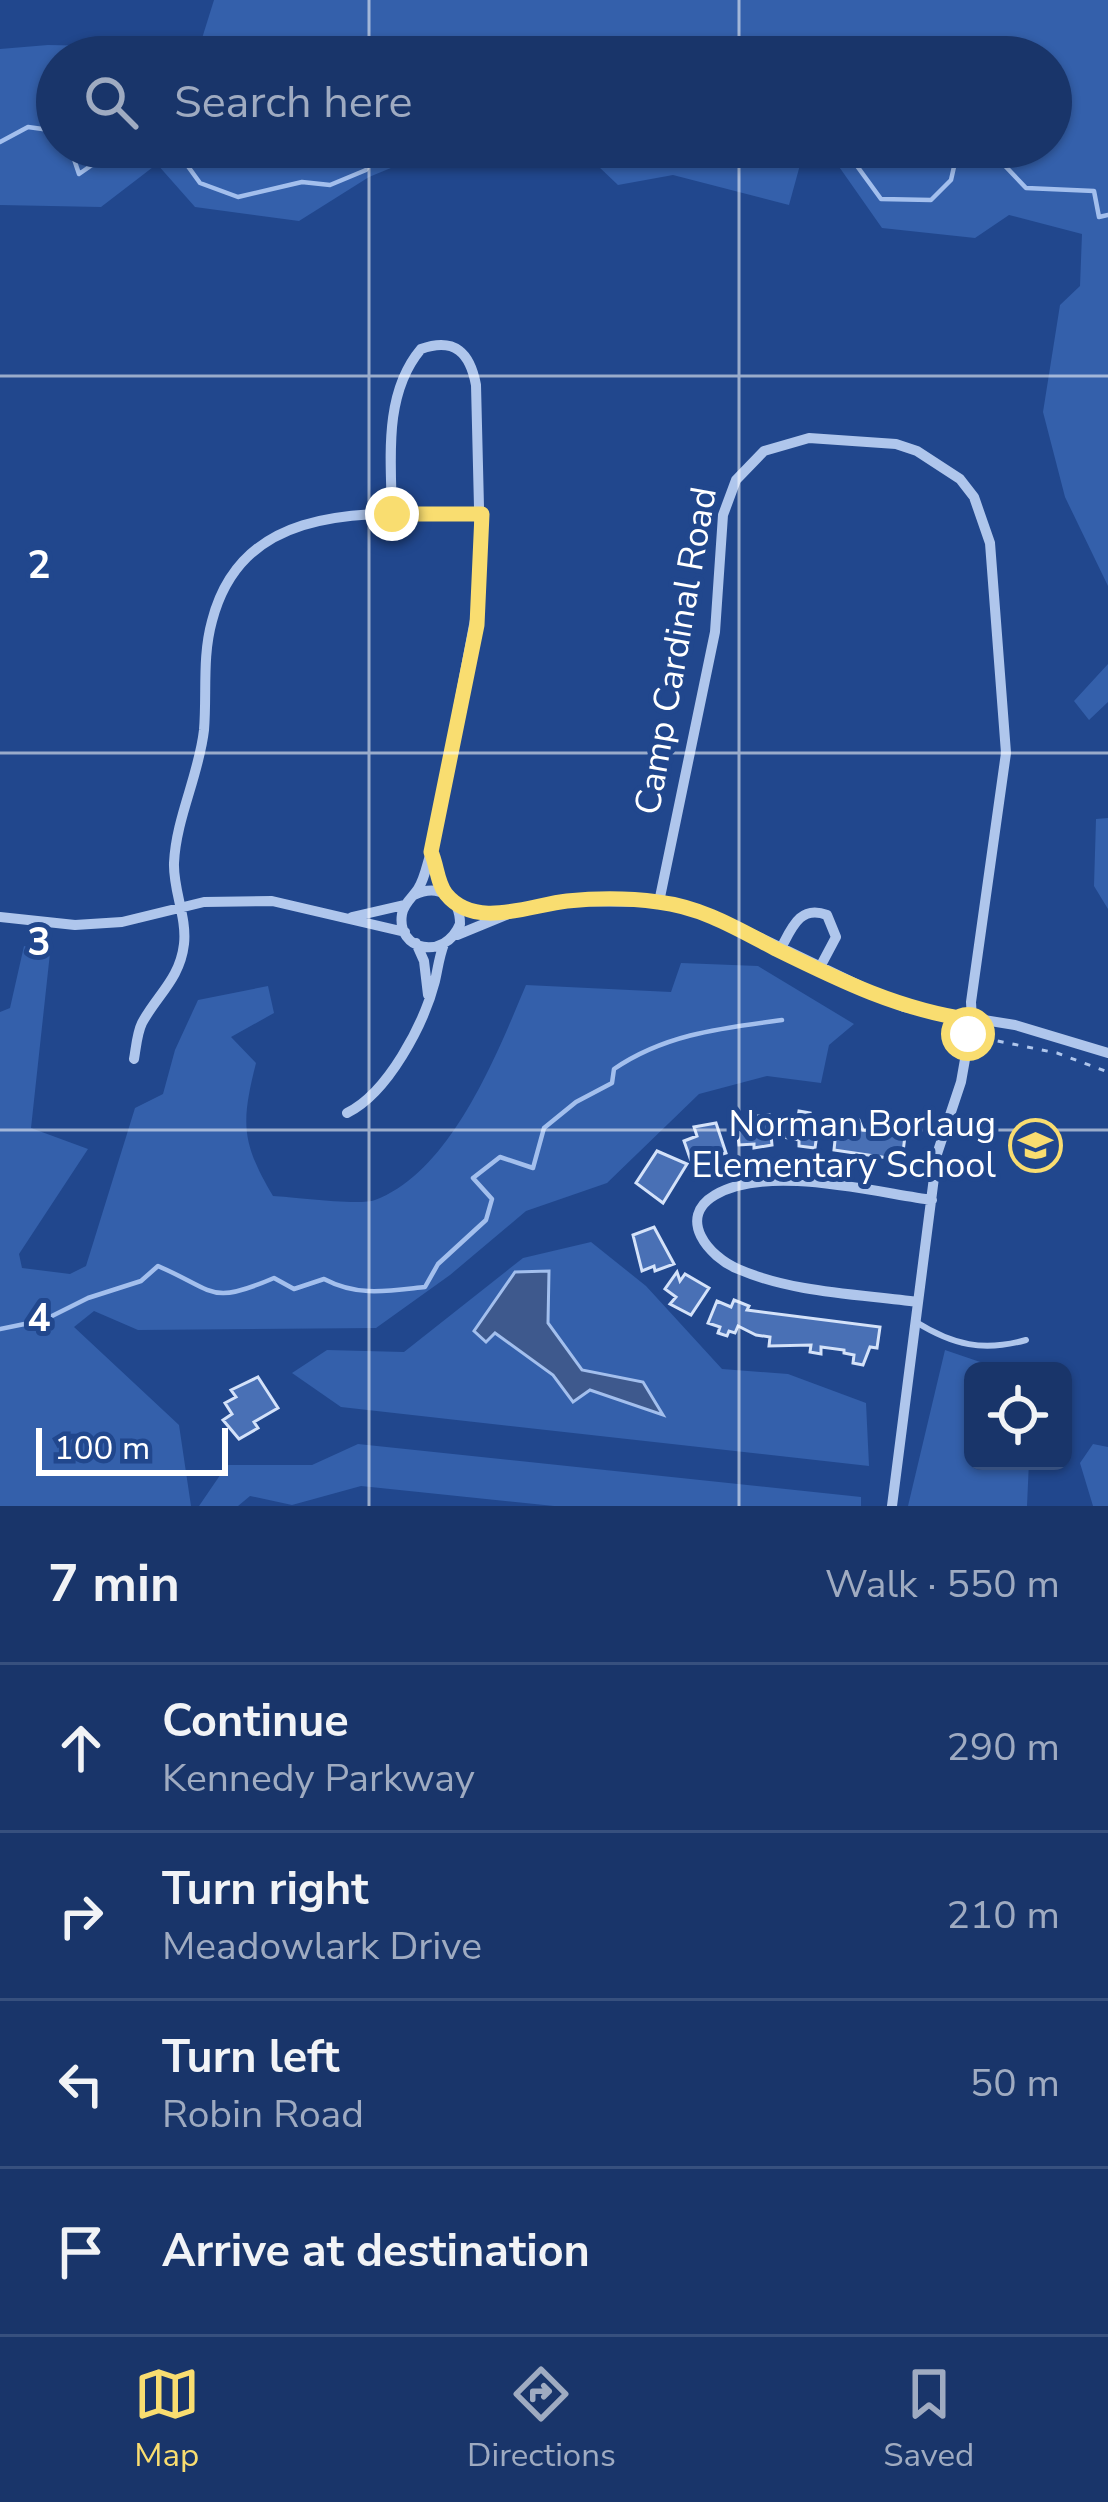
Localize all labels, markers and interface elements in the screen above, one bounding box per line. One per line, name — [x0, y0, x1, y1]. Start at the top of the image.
search box — [36, 36, 1072, 168]
icon: search — [78, 69, 144, 135]
text: Search here — [174, 72, 413, 133]
street label: Camp Cardinal Road — [623, 483, 729, 819]
route end — [365, 487, 419, 541]
text: 2 — [27, 539, 51, 592]
text: 3 — [27, 916, 51, 969]
route start — [941, 1007, 995, 1061]
place label: Norman Borlaug Elementary School — [692, 1100, 996, 1190]
school or university icon: Norman Borlaug Elementary School — [1007, 1117, 1063, 1173]
text: 4 — [27, 1292, 51, 1345]
map controls — [964, 1362, 1072, 1470]
button: locate — [964, 1362, 1072, 1470]
scale bar — [36, 1422, 228, 1475]
text: 100 m — [54, 1426, 150, 1471]
text: 7 min — [48, 1549, 180, 1619]
text: Walk · 550 m — [825, 1558, 1060, 1611]
text: Continue — [162, 1691, 349, 1752]
icon: ahead — [48, 1715, 114, 1781]
text: 290 m — [946, 1721, 1060, 1774]
text: Kennedy Parkway — [162, 1752, 475, 1805]
text: Turn right — [162, 1859, 369, 1920]
icon: right — [48, 1883, 114, 1949]
text: 210 m — [946, 1889, 1060, 1942]
text: Meadowlark Drive — [162, 1920, 482, 1973]
text: Turn left — [162, 2027, 340, 2088]
icon: left — [48, 2051, 114, 2117]
text: 50 m — [970, 2057, 1060, 2110]
text: Robin Road — [162, 2088, 364, 2141]
icon: arrive — [48, 2219, 114, 2285]
text: Arrive at destination — [162, 2221, 590, 2282]
tab: Map — [134, 2361, 200, 2478]
tab: Directions — [467, 2361, 616, 2478]
tab: Saved — [883, 2361, 974, 2478]

